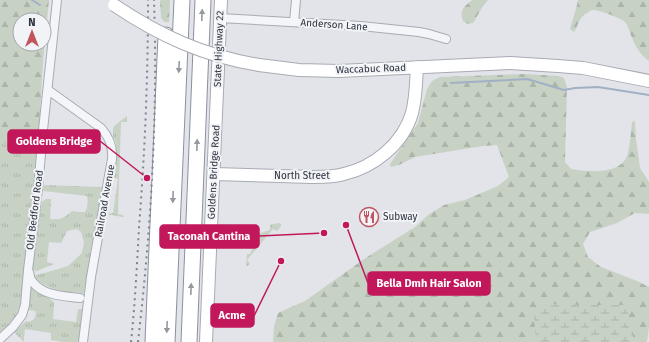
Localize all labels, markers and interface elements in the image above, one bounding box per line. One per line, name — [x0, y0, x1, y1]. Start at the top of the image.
one-way arrow — [199, 9, 206, 21]
street label: State Highway 22 — [212, 11, 226, 87]
north arrow — [12, 12, 52, 52]
text: N — [28, 16, 36, 29]
street label: Anderson Lane — [300, 17, 368, 33]
one-way arrow — [175, 61, 182, 73]
street label: Waccabuc Road — [336, 62, 406, 76]
street label: Goldens Bridge Road — [206, 124, 222, 220]
callout: Goldens Bridge — [8, 130, 100, 153]
text: Goldens Bridge — [16, 135, 92, 148]
one-way arrow — [194, 139, 201, 151]
street label: Railroad Avenue — [93, 164, 117, 238]
street label: Old Bedford Road — [24, 169, 46, 251]
street label: North Street — [274, 170, 330, 182]
one-way arrow — [170, 191, 176, 204]
restaurant icon: Subway — [358, 206, 380, 228]
place label: Subway — [383, 211, 418, 223]
callout: Taconah Cantina — [160, 225, 259, 248]
text: Taconah Cantina — [168, 230, 250, 243]
callout: Bella Dmh Hair Salon — [368, 272, 490, 295]
text: Bella Dmh Hair Salon — [376, 277, 482, 290]
one-way arrow — [188, 283, 195, 295]
callout: Acme — [211, 304, 254, 327]
text: Acme — [217, 309, 246, 322]
one-way arrow — [164, 321, 171, 333]

